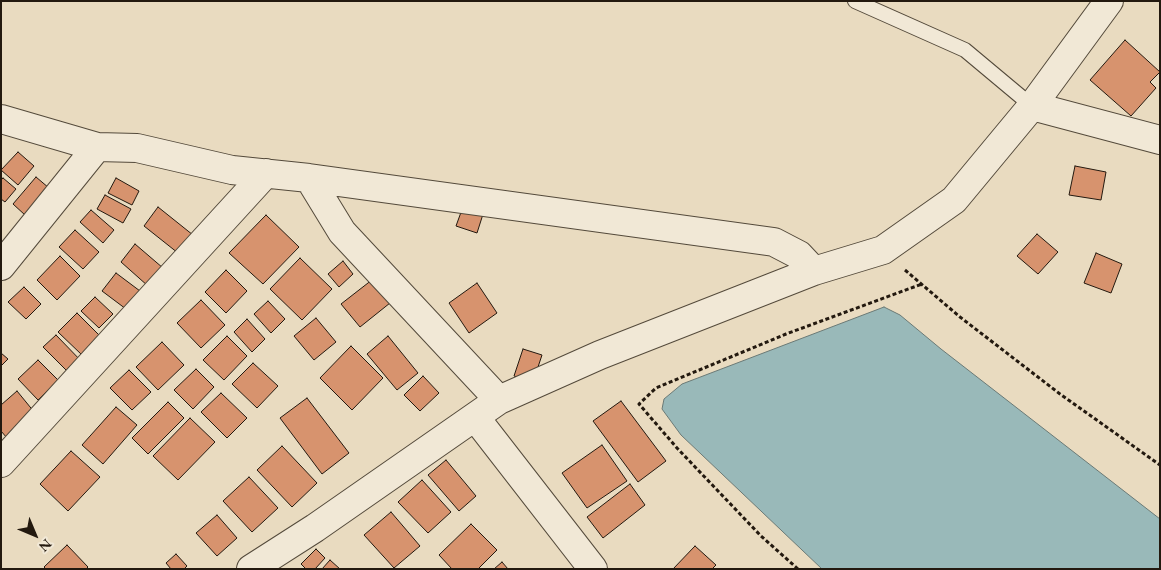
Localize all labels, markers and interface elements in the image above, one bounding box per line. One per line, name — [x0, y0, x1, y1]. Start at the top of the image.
north arrow — [10, 510, 60, 560]
text: N — [35, 535, 56, 556]

